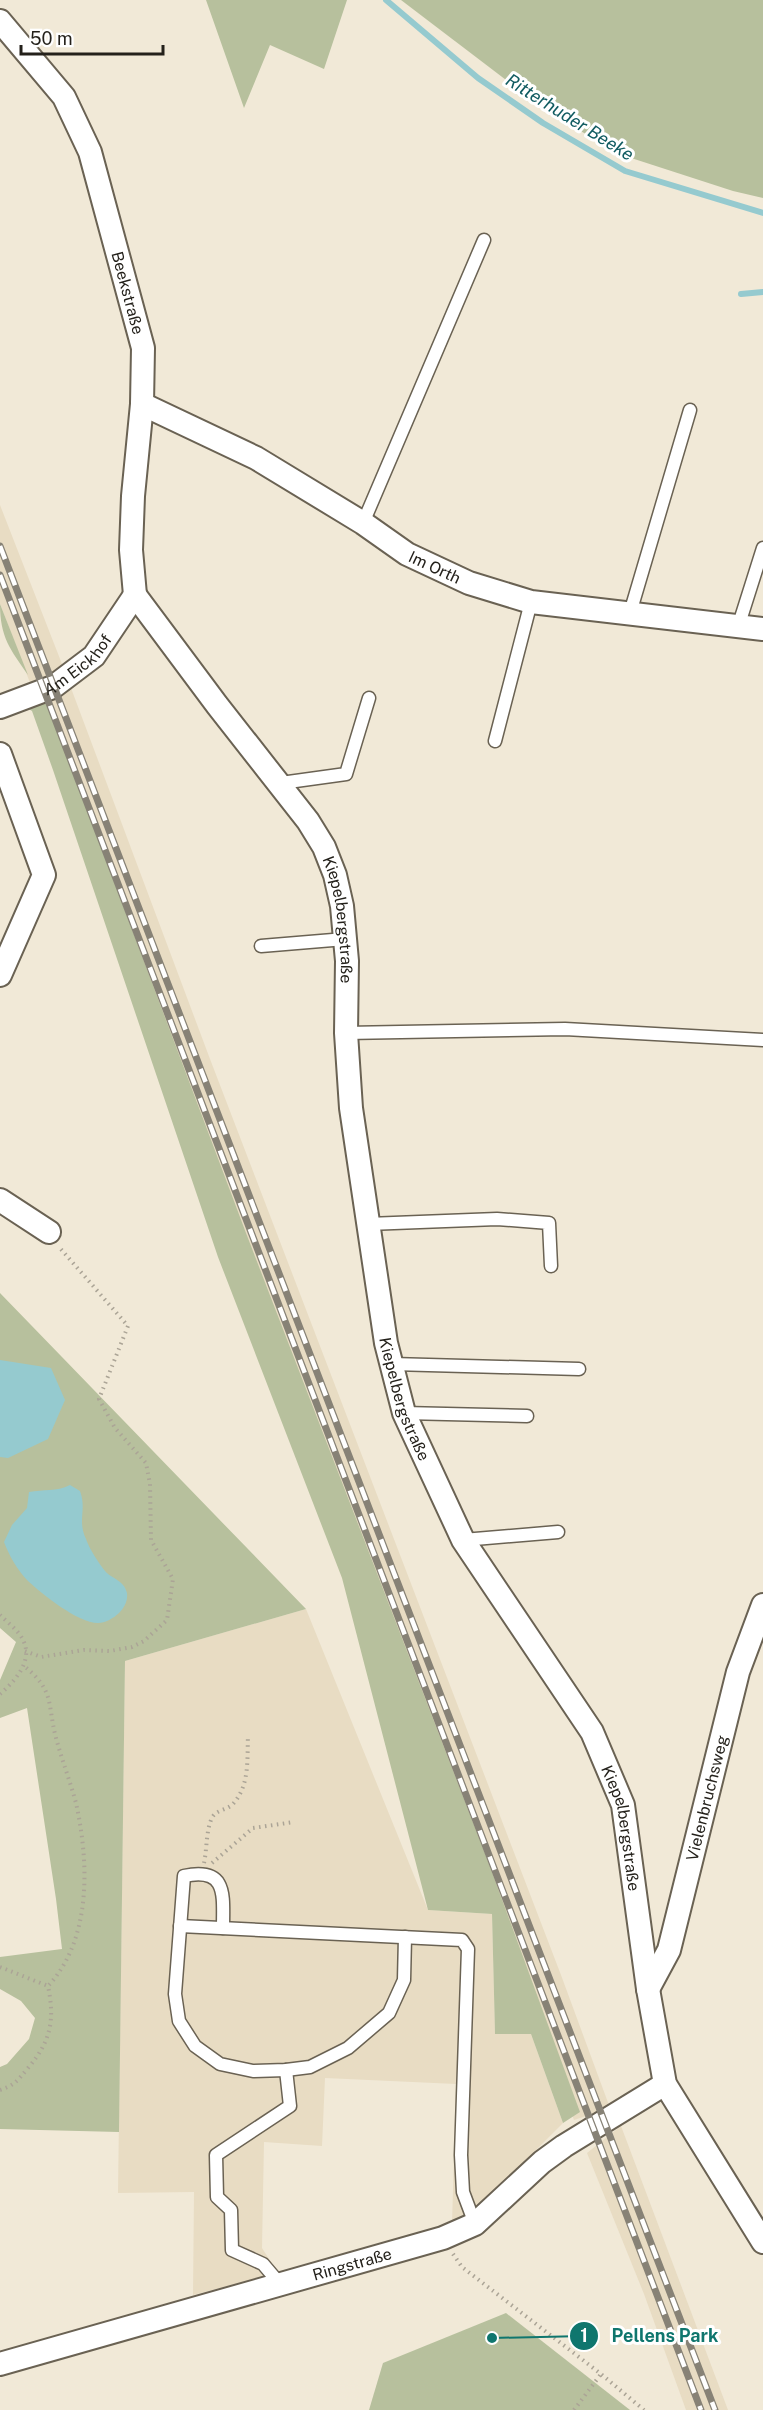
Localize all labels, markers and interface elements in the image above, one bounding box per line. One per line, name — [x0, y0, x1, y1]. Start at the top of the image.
scale bar — [21, 18, 164, 56]
text: 50 m — [30, 28, 73, 49]
water label: Ritterhuder Beeke — [502, 69, 638, 165]
street label: Beekstraße — [108, 249, 148, 336]
street label: Im Orth — [406, 547, 464, 587]
street label: Am Eickhof — [41, 631, 115, 699]
street label: Kiepelbergstraße — [319, 853, 357, 983]
street label: Kiepelbergstraße — [376, 1336, 434, 1464]
street label: Vielenbruchsweg — [682, 1733, 731, 1863]
street label: Kiepelbergstraße — [598, 1762, 644, 1892]
street label: Ringstraße — [310, 2244, 394, 2284]
callout: Pellens Park — [569, 2318, 730, 2354]
text: 1 — [580, 2325, 588, 2346]
text: Pellens Park — [612, 2325, 719, 2346]

